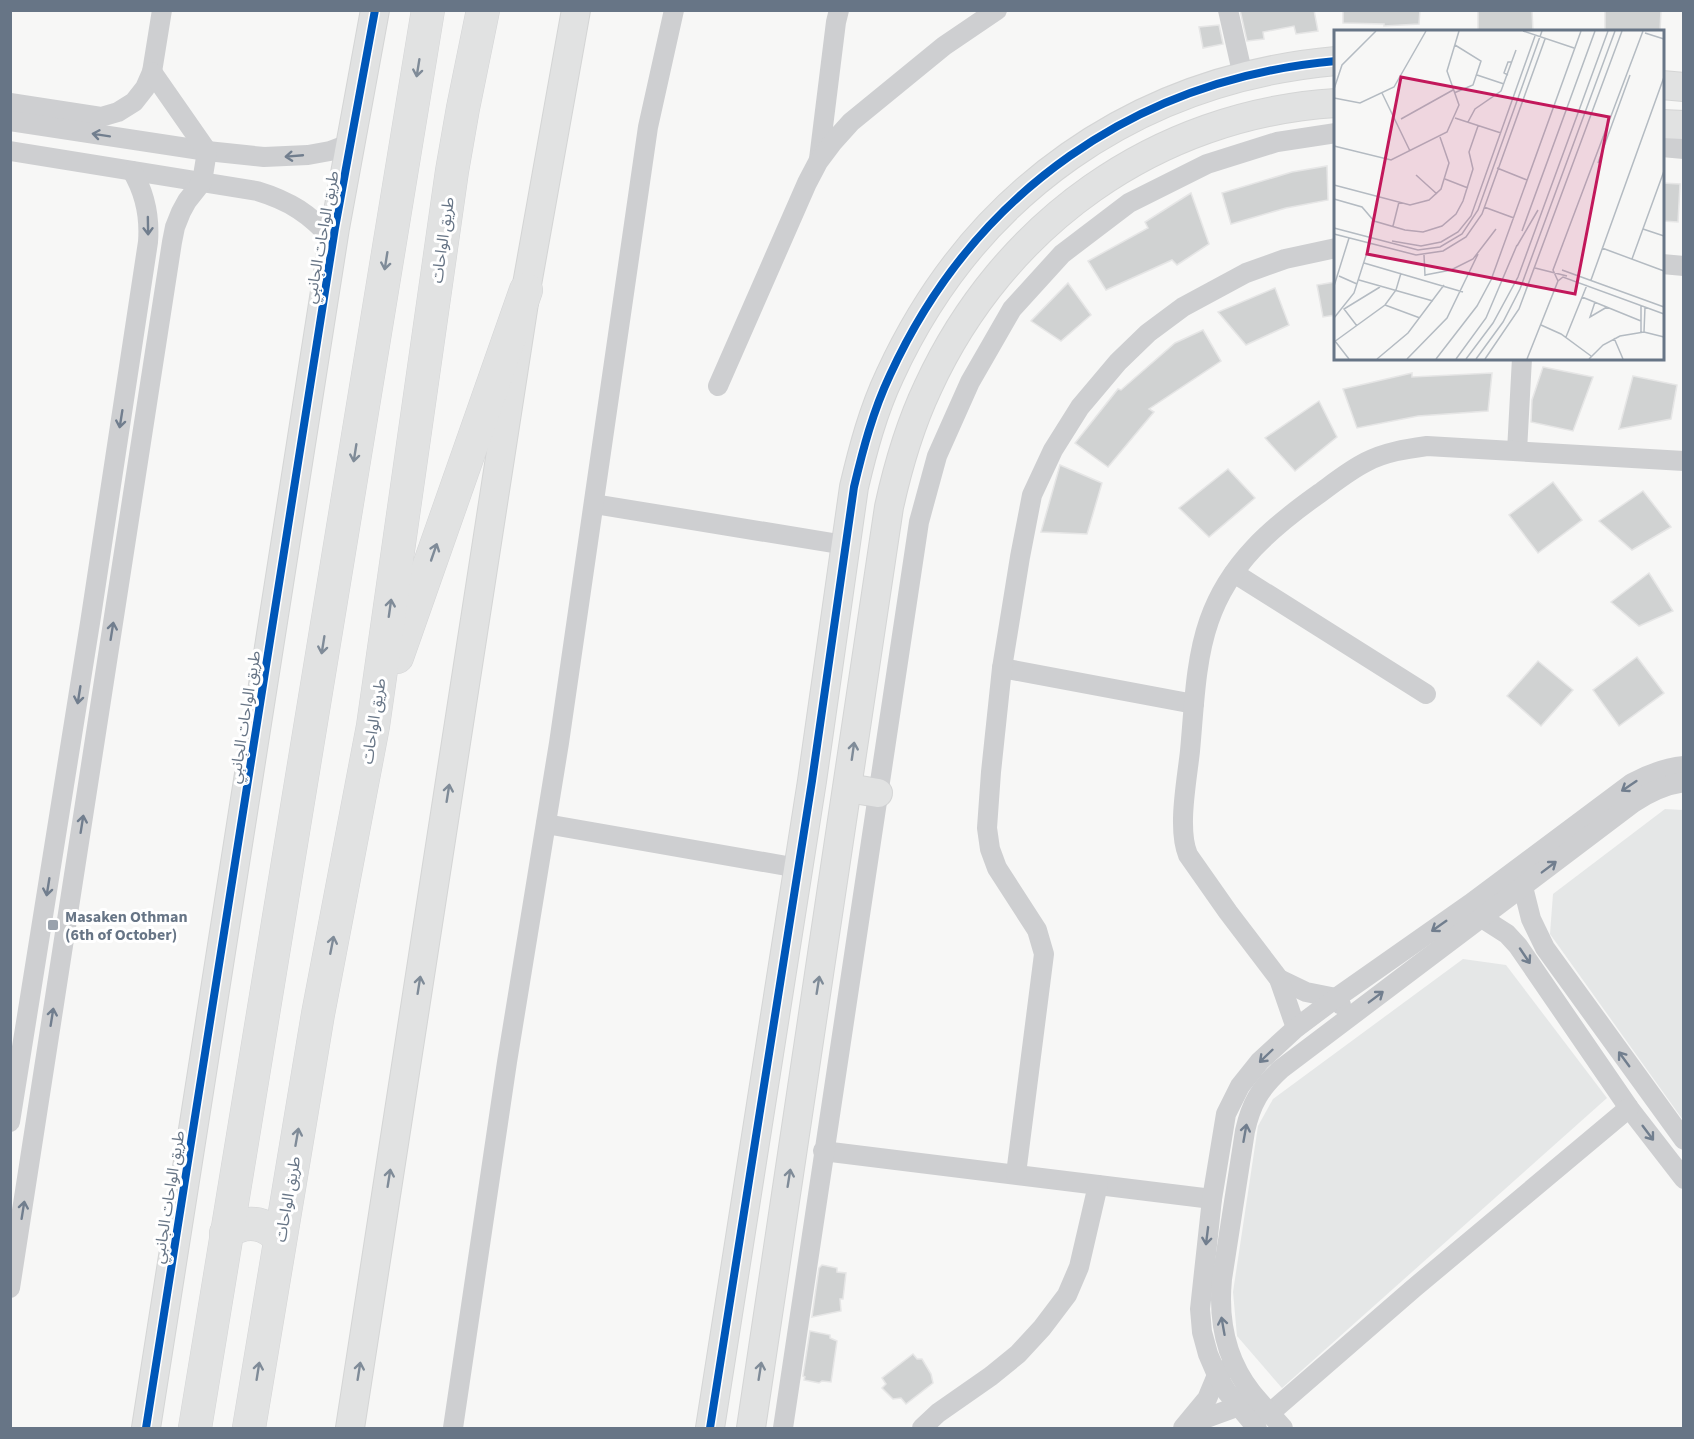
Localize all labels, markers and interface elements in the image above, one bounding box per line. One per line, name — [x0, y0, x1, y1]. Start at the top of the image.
inset map — [1334, 30, 1664, 360]
one-way arrow — [412, 58, 423, 77]
one-way arrow — [92, 129, 111, 140]
one-way arrow — [285, 151, 305, 162]
street label: طريق الواحات الجانبي — [299, 169, 345, 305]
street label: طريق الواحات — [426, 195, 460, 285]
one-way arrow — [142, 215, 154, 235]
one-way arrow — [380, 250, 391, 270]
one-way arrow — [116, 409, 127, 428]
one-way arrow — [349, 443, 360, 462]
one-way arrow — [430, 543, 441, 562]
one-way arrow — [384, 599, 395, 619]
one-way arrow — [106, 622, 117, 642]
one-way arrow — [317, 635, 328, 655]
street label: طريق الواحات الجانبي — [224, 649, 267, 785]
street label: طريق الواحات — [356, 676, 392, 766]
one-way arrow — [73, 684, 84, 704]
one-way arrow — [848, 741, 859, 761]
one-way arrow — [1622, 780, 1638, 792]
one-way arrow — [443, 783, 454, 803]
one-way arrow — [77, 815, 88, 835]
one-way arrow — [1541, 861, 1557, 874]
one-way arrow — [42, 877, 53, 897]
place label: Masaken Othman (6th of October) — [65, 906, 188, 946]
marker: Masaken Othman (6th of October) — [46, 918, 60, 932]
one-way arrow — [1431, 920, 1447, 932]
one-way arrow — [326, 936, 337, 955]
one-way arrow — [1519, 947, 1531, 964]
one-way arrow — [413, 976, 424, 996]
one-way arrow — [813, 976, 824, 995]
one-way arrow — [1368, 990, 1384, 1003]
one-way arrow — [47, 1008, 58, 1027]
one-way arrow — [1258, 1048, 1273, 1063]
one-way arrow — [1618, 1051, 1630, 1067]
one-way arrow — [1240, 1123, 1251, 1143]
one-way arrow — [1642, 1125, 1655, 1141]
one-way arrow — [292, 1128, 303, 1147]
street label: طريق الواحات الجانبي — [148, 1129, 191, 1265]
street label: طريق الواحات — [270, 1154, 306, 1244]
one-way arrow — [783, 1168, 794, 1188]
one-way arrow — [383, 1169, 394, 1188]
one-way arrow — [17, 1200, 28, 1220]
one-way arrow — [1202, 1226, 1213, 1246]
one-way arrow — [1217, 1316, 1228, 1336]
one-way arrow — [253, 1361, 264, 1381]
one-way arrow — [353, 1361, 364, 1381]
one-way arrow — [754, 1361, 765, 1381]

